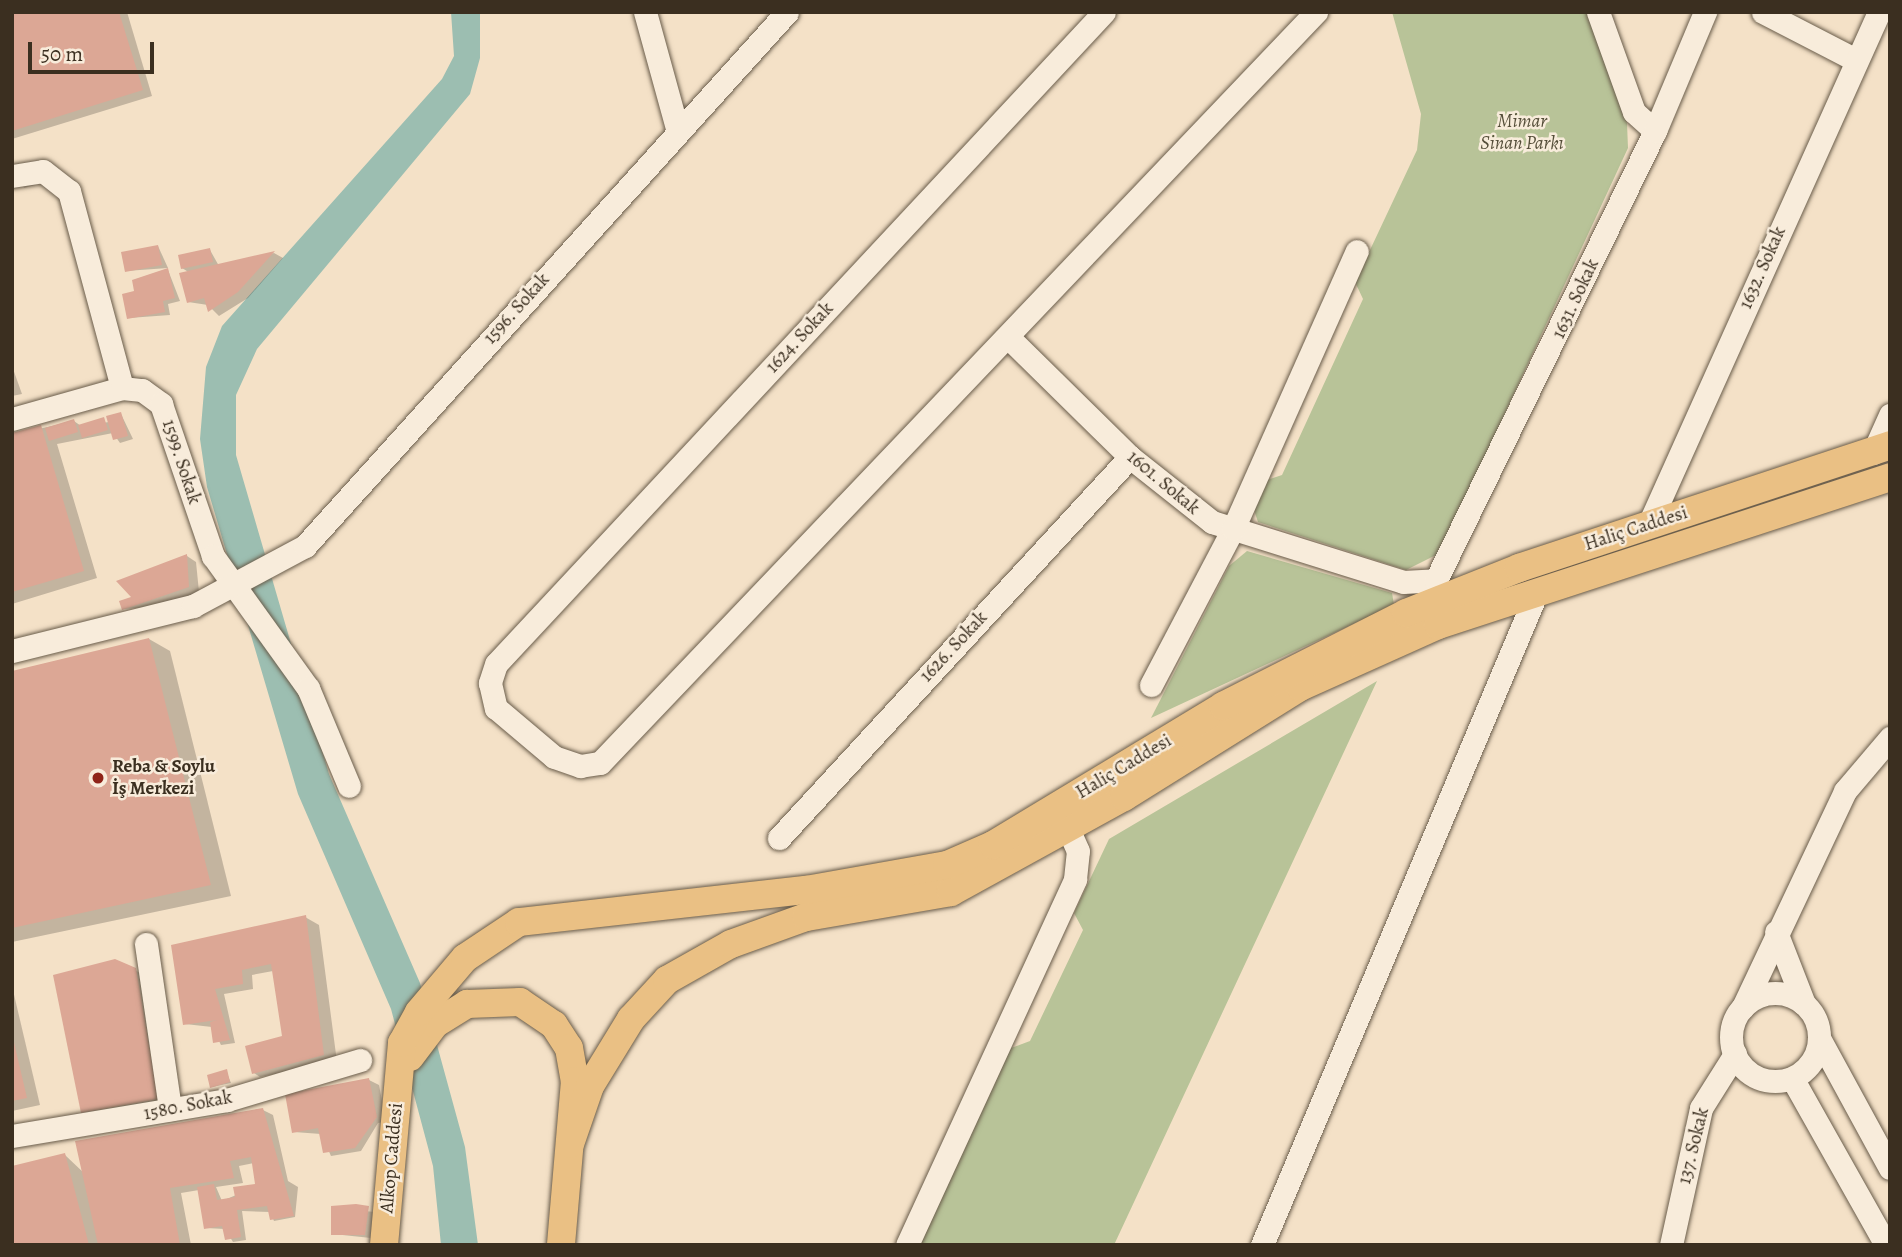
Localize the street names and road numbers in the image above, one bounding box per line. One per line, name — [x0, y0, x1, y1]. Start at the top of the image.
street label: 1632. Sokak — [1735, 223, 1791, 313]
street label: 1631. Sokak — [1548, 255, 1604, 343]
street label: 1596. Sokak — [479, 269, 555, 349]
street label: 1624. Sokak — [761, 298, 839, 378]
street label: 1599. Sokak — [157, 417, 205, 507]
street label: 1601. Sokak — [1122, 446, 1204, 520]
street label: Haliç Caddesi — [1581, 502, 1691, 556]
street label: 1626. Sokak — [915, 607, 993, 687]
street label: Haliç Caddesi — [1072, 730, 1176, 804]
street label: 1580. Sokak — [142, 1086, 234, 1126]
street label: Alkop Caddesi — [376, 1102, 408, 1214]
street label: 137. Sokak — [1673, 1105, 1715, 1187]

